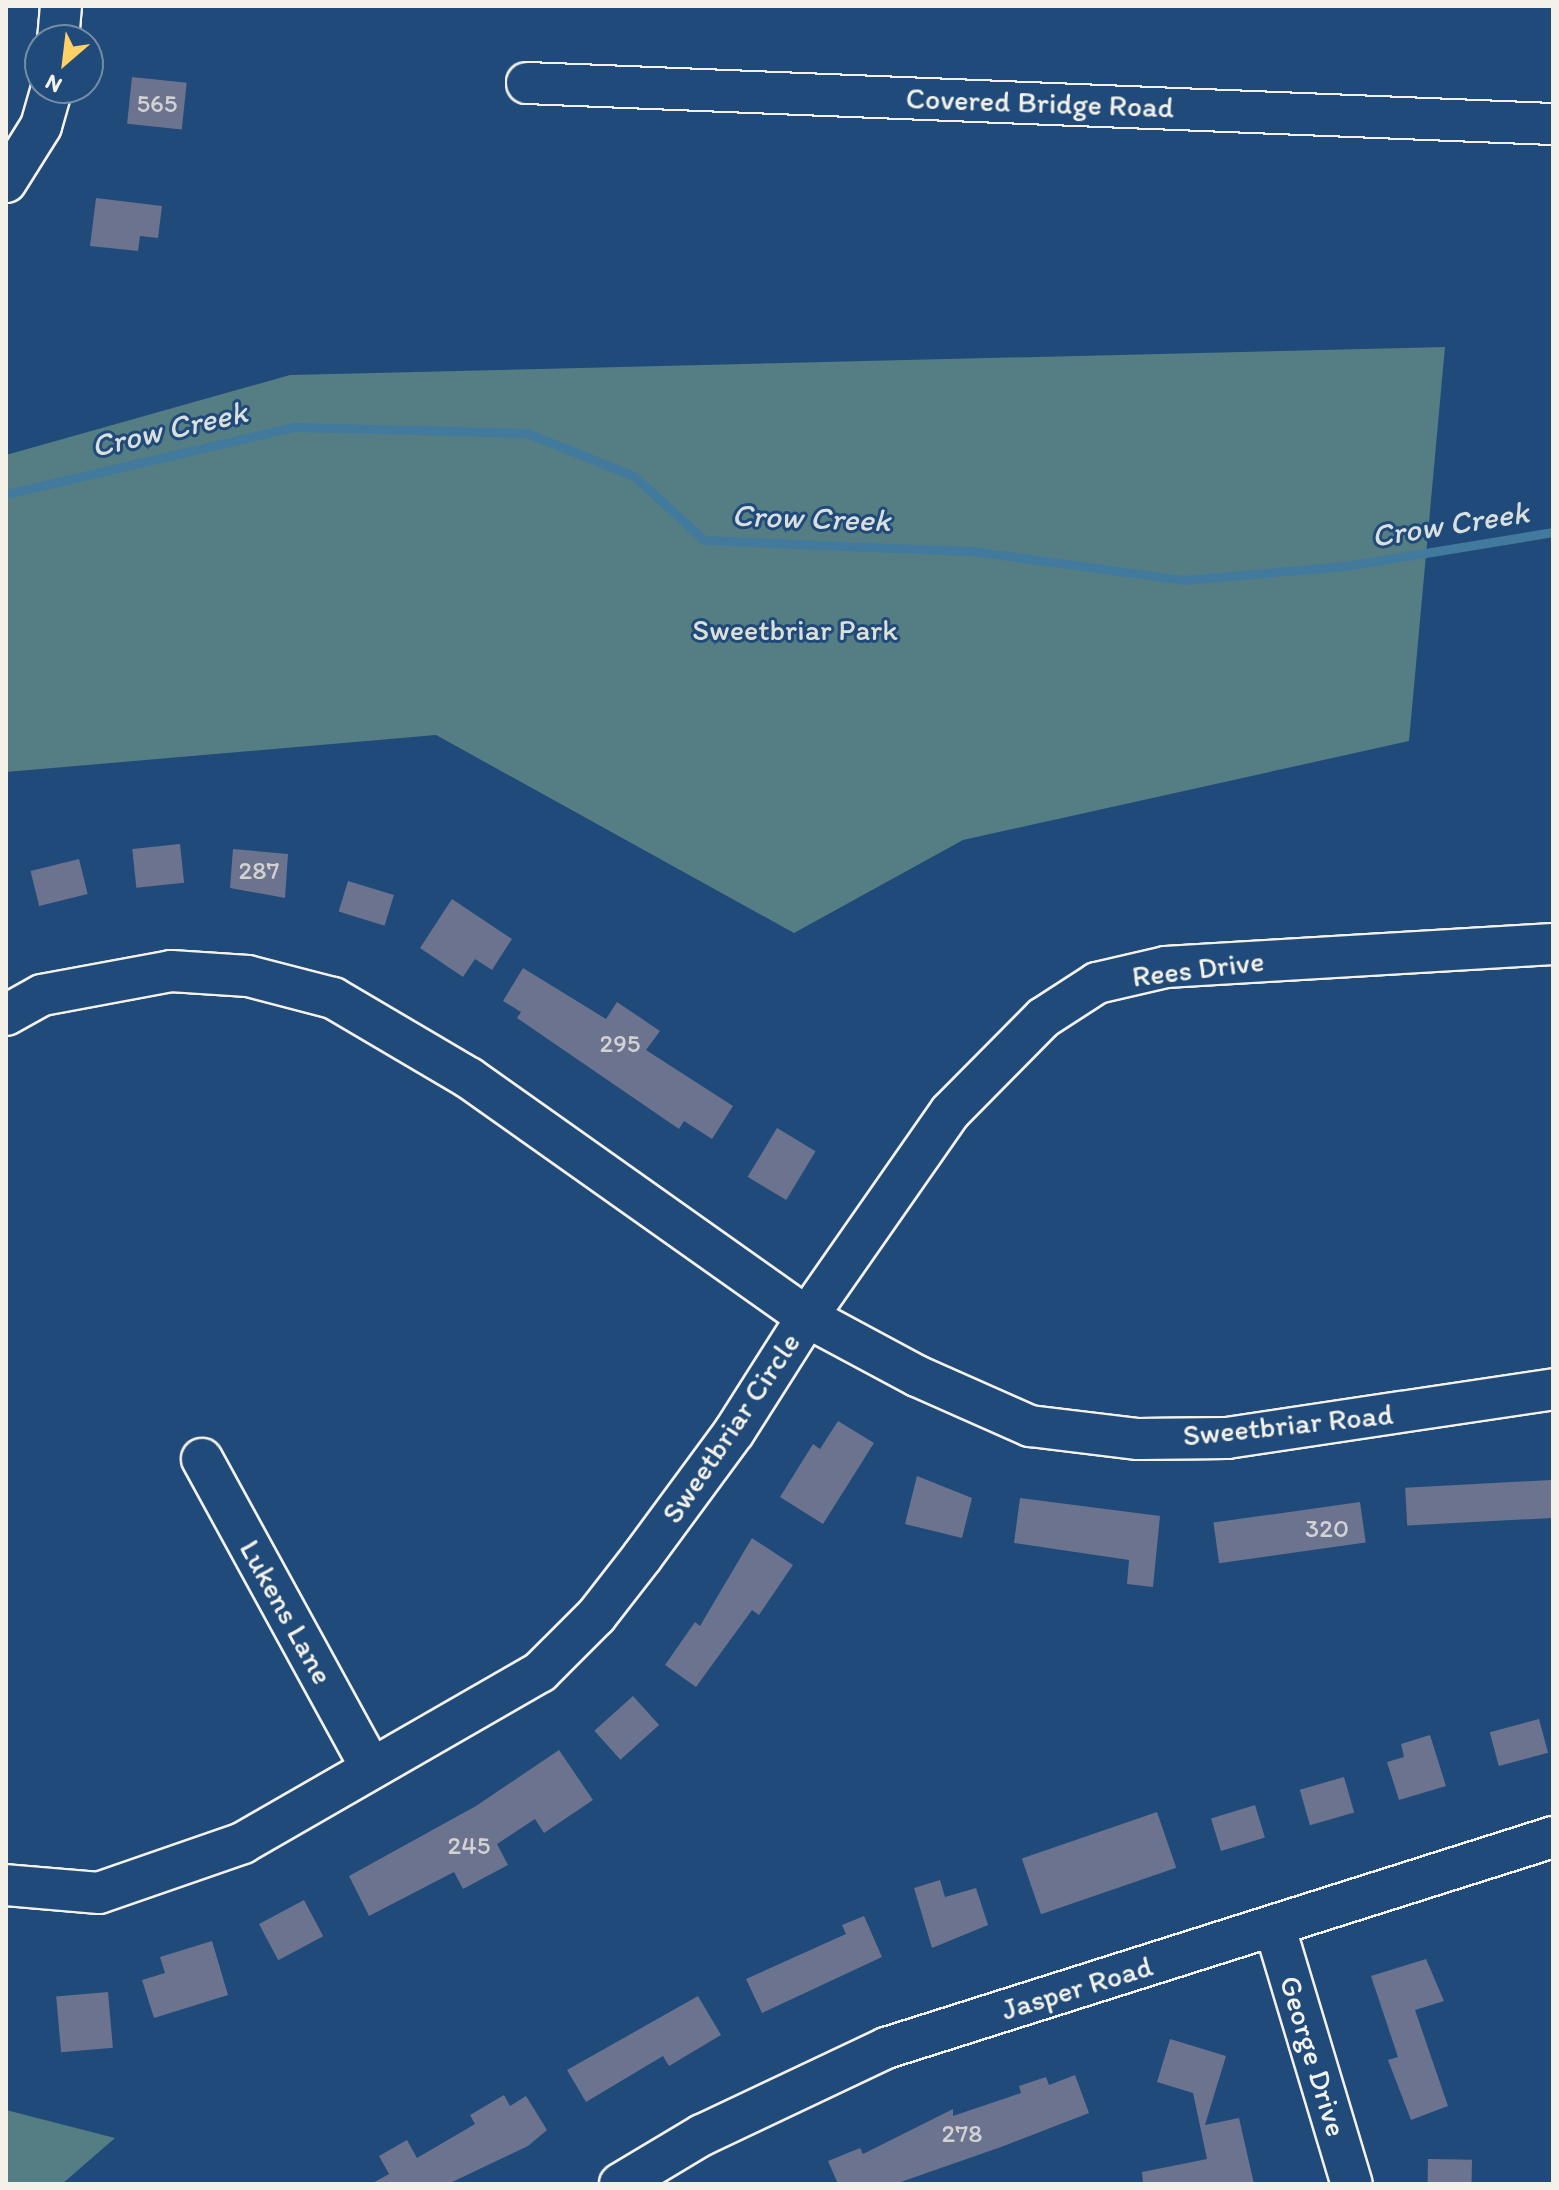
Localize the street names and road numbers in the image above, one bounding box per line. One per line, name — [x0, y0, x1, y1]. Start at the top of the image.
street label: Covered Bridge Road — [906, 80, 1174, 126]
street label: Rees Drive — [1129, 943, 1267, 995]
street label: Sweetbriar Circle — [654, 1326, 808, 1530]
street label: Sweetbriar Road — [1181, 1396, 1395, 1454]
street label: Lukens Lane — [232, 1534, 340, 1690]
street label: Jasper Road — [997, 1948, 1157, 2028]
street label: George Drive — [1271, 1971, 1355, 2141]

